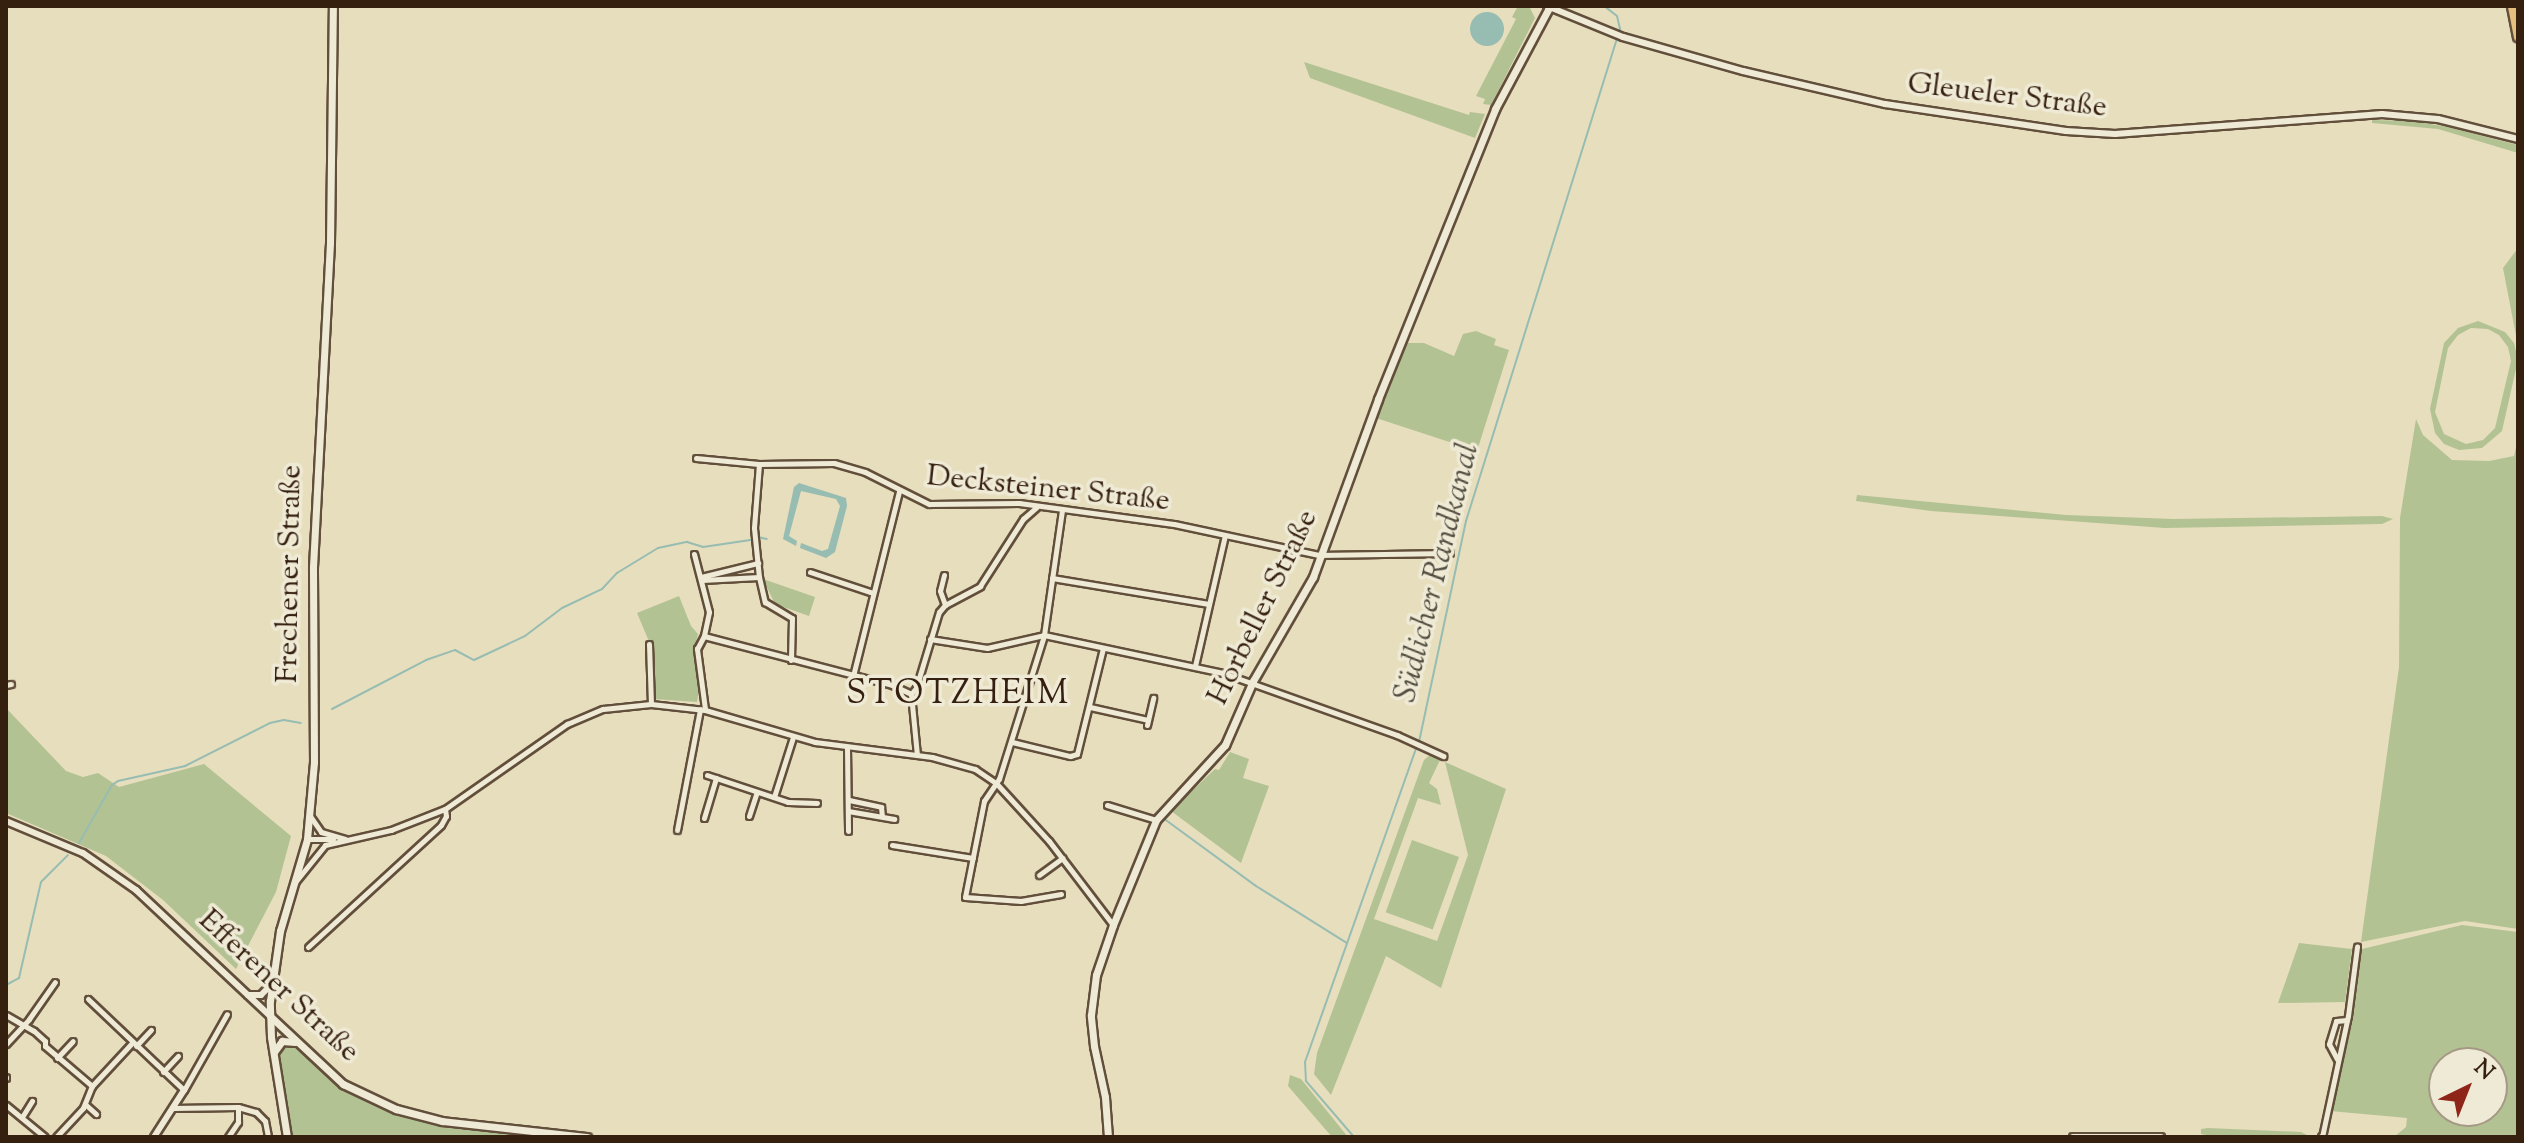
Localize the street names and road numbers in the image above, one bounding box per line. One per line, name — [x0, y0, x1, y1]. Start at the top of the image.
street label: Gleueler Straße — [1905, 67, 2109, 127]
street label: Decksteiner Straße — [925, 459, 1171, 521]
street label: Frechener Straße — [271, 465, 311, 683]
street label: Horbeller Straße — [1201, 505, 1327, 711]
street label: Efferener Straße — [190, 903, 366, 1071]

